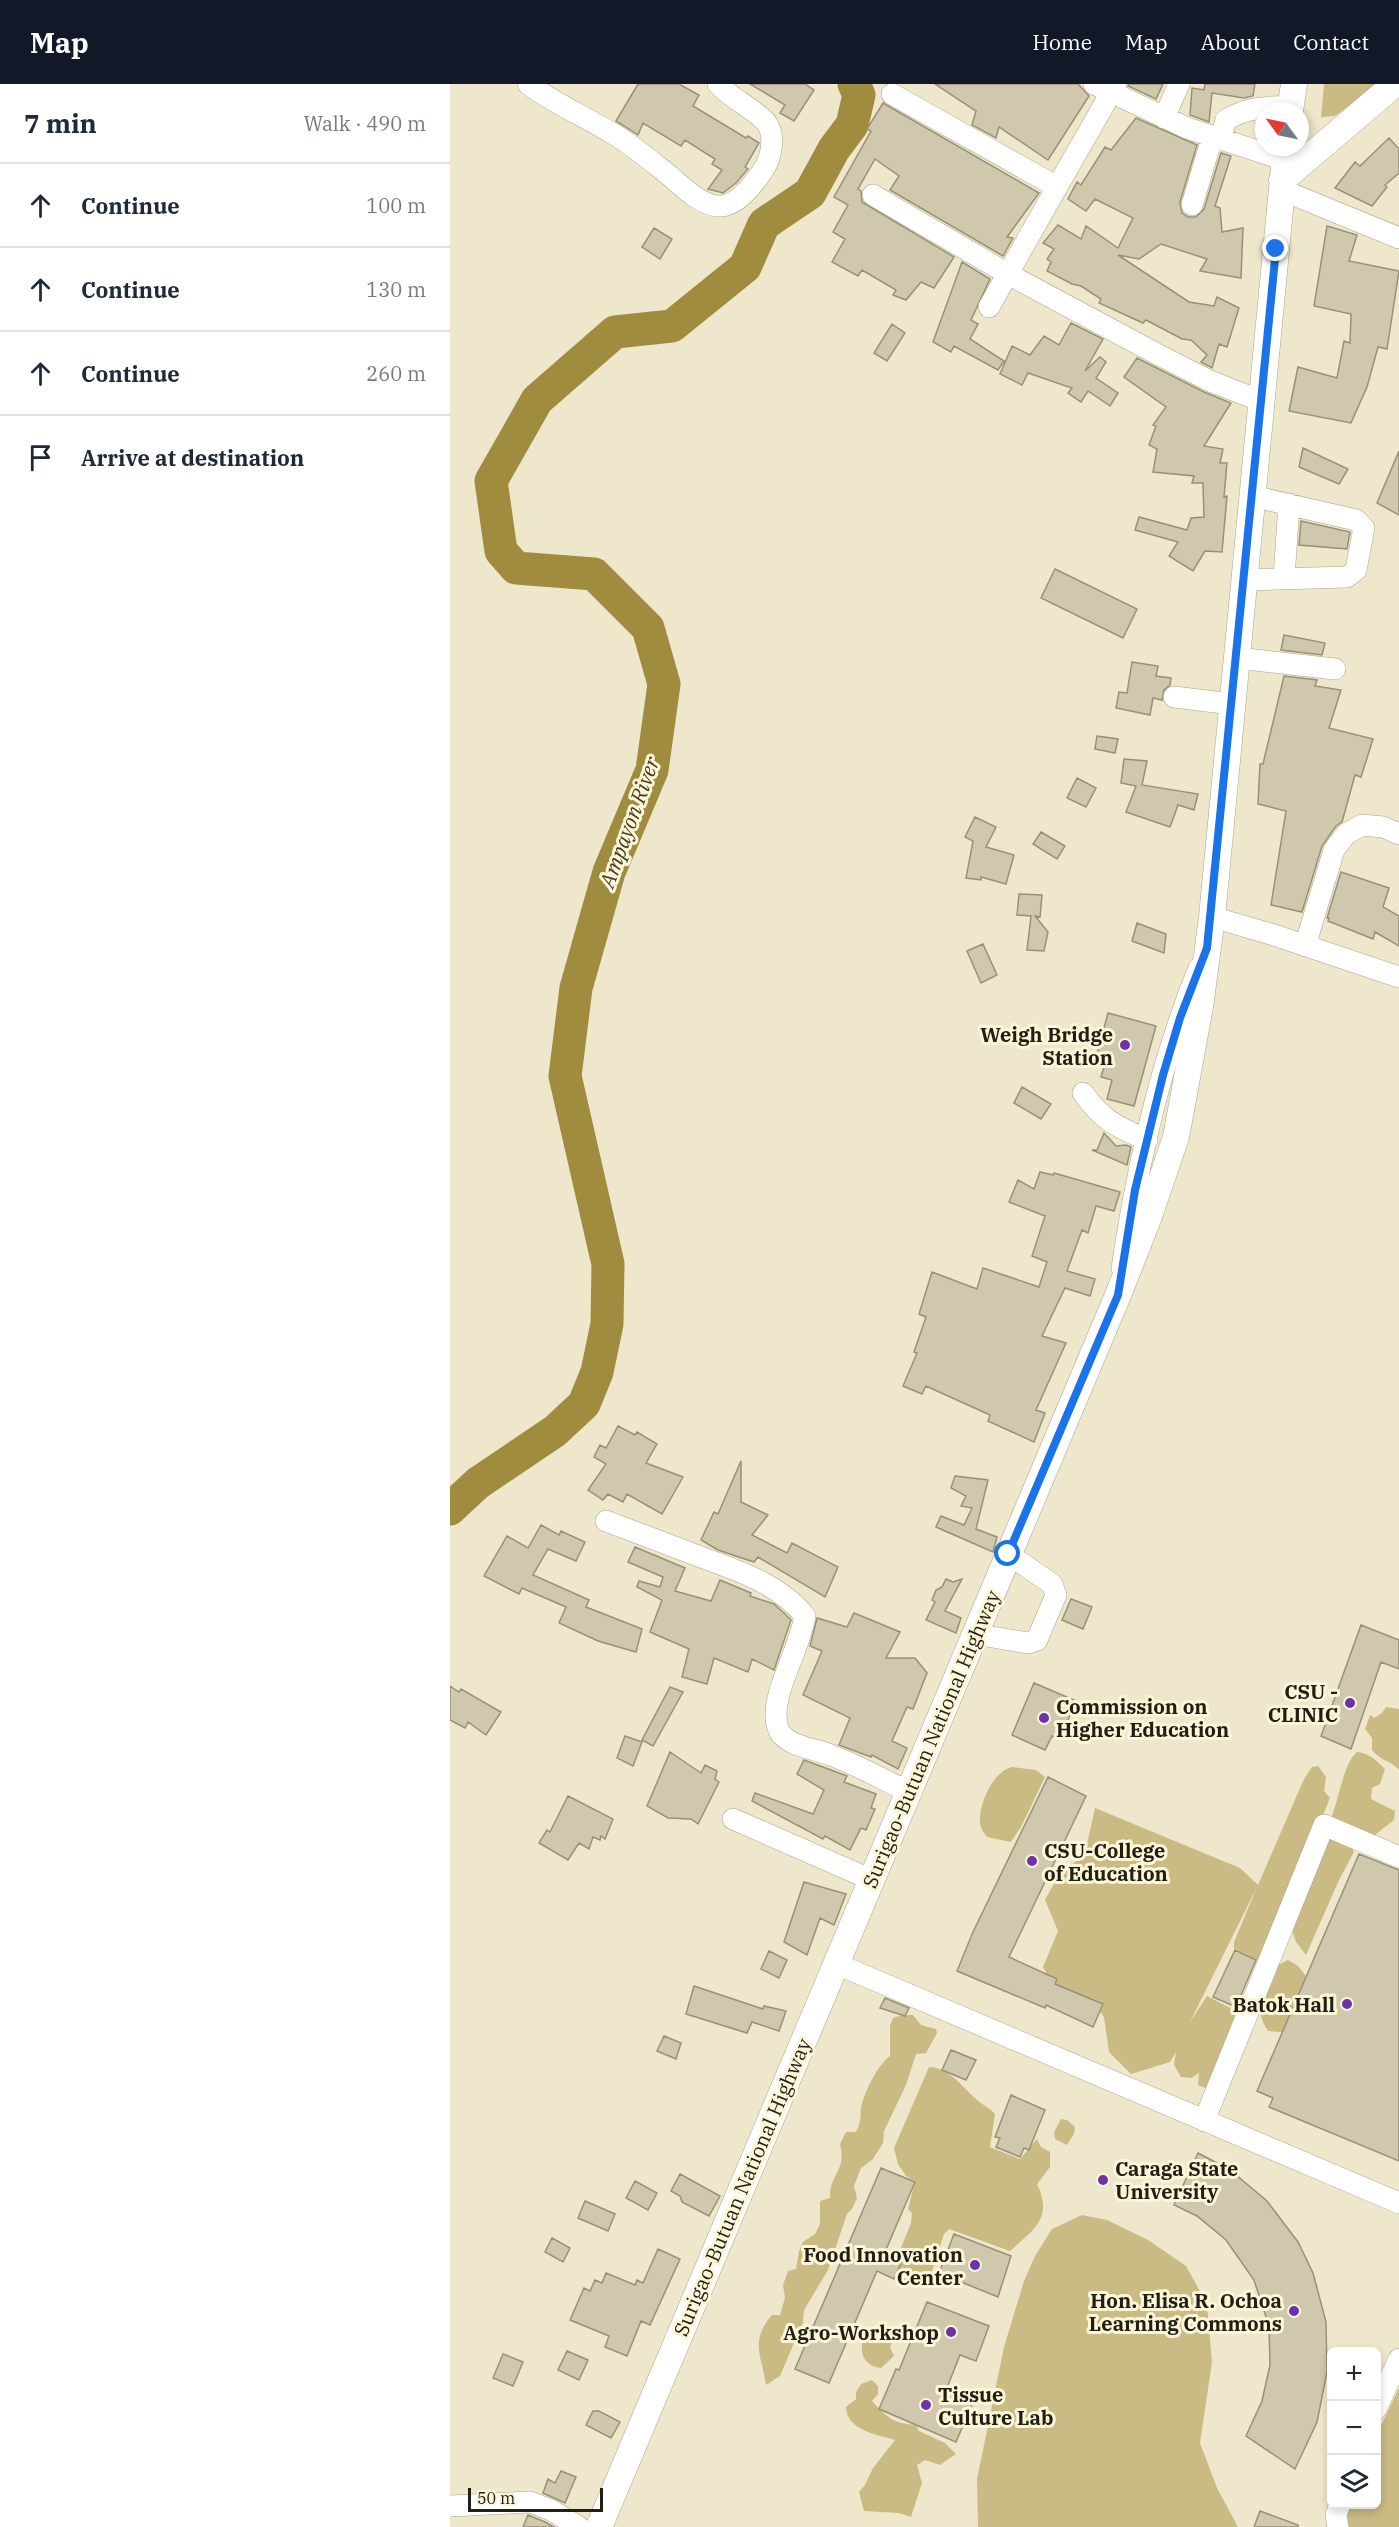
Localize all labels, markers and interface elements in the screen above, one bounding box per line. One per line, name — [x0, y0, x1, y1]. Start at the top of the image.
text: Map — [30, 24, 89, 61]
text: Home — [1032, 28, 1092, 56]
text: Map — [1125, 28, 1168, 56]
text: About — [1201, 28, 1260, 56]
text: Contact — [1293, 28, 1369, 56]
north arrow — [1255, 102, 1309, 156]
text: 7 min — [24, 106, 97, 140]
text: Walk · 490 m — [304, 110, 426, 137]
icon: ahead — [24, 189, 57, 222]
text: Continue — [81, 191, 180, 220]
text: 100 m — [366, 192, 426, 219]
route end — [1262, 235, 1288, 261]
icon: ahead — [24, 273, 57, 306]
text: Continue — [81, 275, 180, 304]
text: 130 m — [366, 276, 426, 303]
icon: ahead — [24, 357, 57, 390]
text: Continue — [81, 359, 180, 388]
text: 260 m — [366, 360, 426, 387]
icon: arrive — [24, 441, 57, 474]
text: Arrive at destination — [81, 443, 304, 472]
water label: Ampayon River — [592, 752, 666, 893]
place label: Weigh Bridge Station — [980, 1021, 1113, 1071]
marker: Weigh Bridge Station — [1118, 1038, 1132, 1052]
route start — [994, 1540, 1020, 1566]
street label: Surigao-Butuan National Highway — [856, 1586, 1006, 1892]
place label: CSU - CLINIC — [1268, 1678, 1338, 1728]
place label: Commission on Higher Education — [1056, 1693, 1229, 1743]
marker: CSU - CLINIC — [1343, 1696, 1357, 1710]
marker: Commission on Higher Education — [1037, 1711, 1051, 1725]
place label: CSU-College of Education — [1044, 1837, 1168, 1887]
marker: CSU-College of Education — [1025, 1854, 1039, 1868]
place label: Batok Hall — [1233, 1991, 1335, 2018]
marker: Batok Hall — [1340, 1997, 1354, 2011]
street label: Surigao-Butuan National Highway — [667, 2034, 817, 2340]
place label: Caraga State University — [1115, 2155, 1238, 2205]
marker: Caraga State University — [1096, 2173, 1110, 2187]
place label: Food Innovation Center — [803, 2241, 963, 2291]
marker: Food Innovation Center — [968, 2258, 982, 2272]
place label: Hon. Elisa R. Ochoa Learning Commons — [1089, 2287, 1282, 2337]
marker: Hon. Elisa R. Ochoa Learning Commons — [1287, 2304, 1301, 2318]
place label: Agro-Workshop — [783, 2319, 939, 2346]
marker: Agro-Workshop — [944, 2325, 958, 2339]
map controls — [1327, 2347, 1381, 2509]
button: + — [1327, 2347, 1381, 2401]
place label: Tissue Culture Lab — [938, 2381, 1054, 2431]
marker: Tissue Culture Lab — [919, 2398, 933, 2412]
button: − — [1327, 2401, 1381, 2455]
button: layers — [1327, 2455, 1381, 2509]
scale bar — [468, 2485, 603, 2512]
text: 50 m — [477, 2488, 515, 2508]

